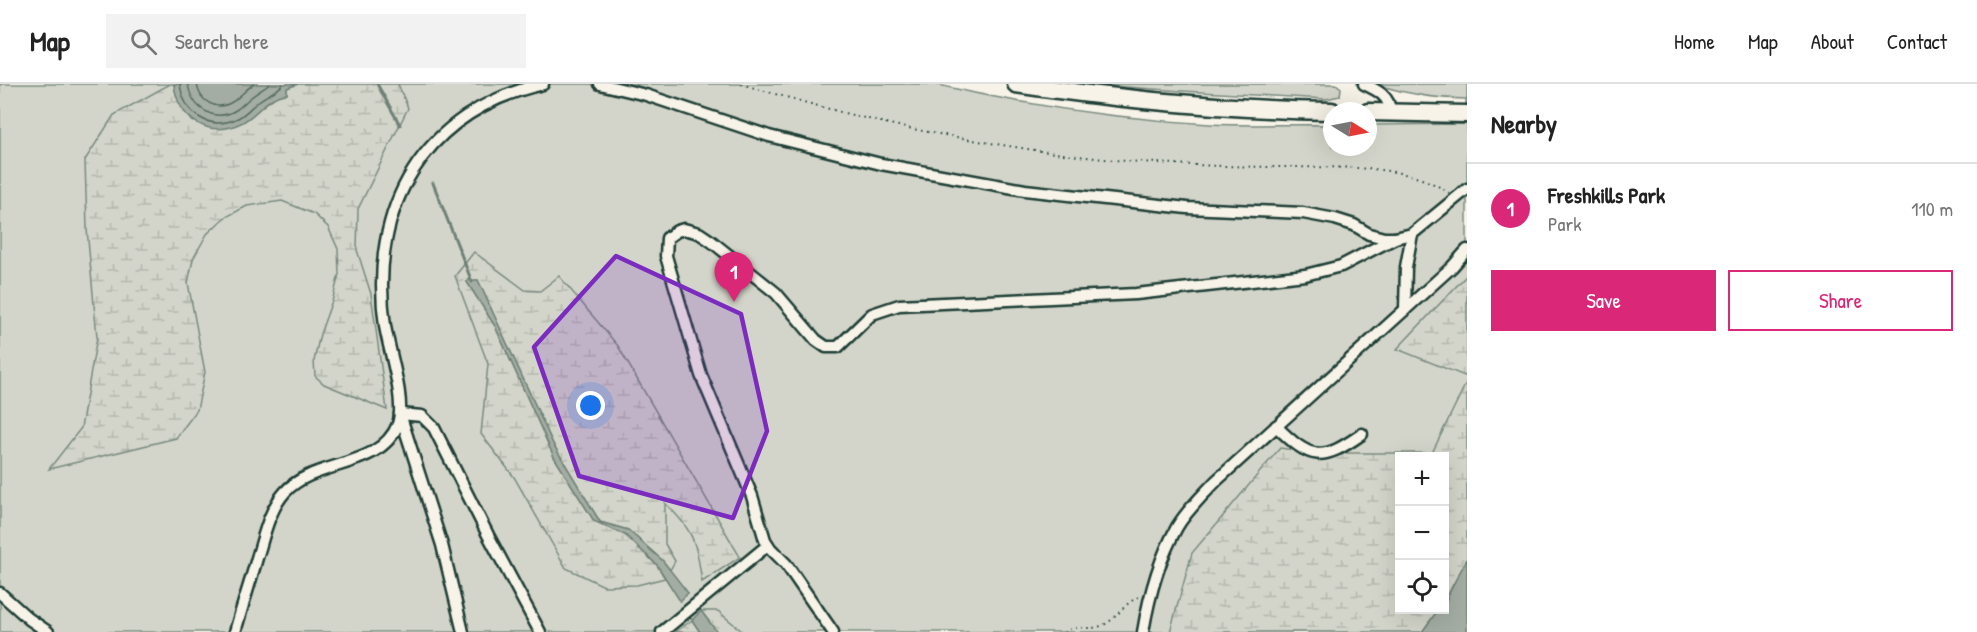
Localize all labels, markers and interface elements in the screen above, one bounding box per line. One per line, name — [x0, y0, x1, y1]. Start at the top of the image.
search box — [106, 14, 526, 68]
text: Map — [30, 22, 70, 60]
icon: search — [127, 25, 160, 58]
text: Search here — [175, 26, 269, 56]
text: Home — [1674, 27, 1715, 56]
text: Map — [1748, 27, 1778, 56]
text: About — [1811, 27, 1854, 56]
text: Contact — [1887, 27, 1947, 56]
north arrow — [1323, 102, 1377, 156]
text: Nearby — [1491, 106, 1557, 141]
text: Freshkills Park — [1548, 180, 1665, 210]
text: 1 — [1507, 195, 1514, 222]
text: 110 m — [1911, 195, 1953, 222]
text: Park — [1548, 210, 1581, 237]
pin: 1 — [714, 252, 754, 302]
button: Save — [1491, 270, 1716, 331]
button: Share — [1728, 270, 1953, 331]
your location — [576, 391, 605, 420]
map controls — [1395, 452, 1449, 614]
button: + — [1395, 452, 1449, 506]
button: − — [1395, 506, 1449, 560]
button: locate — [1395, 560, 1449, 614]

